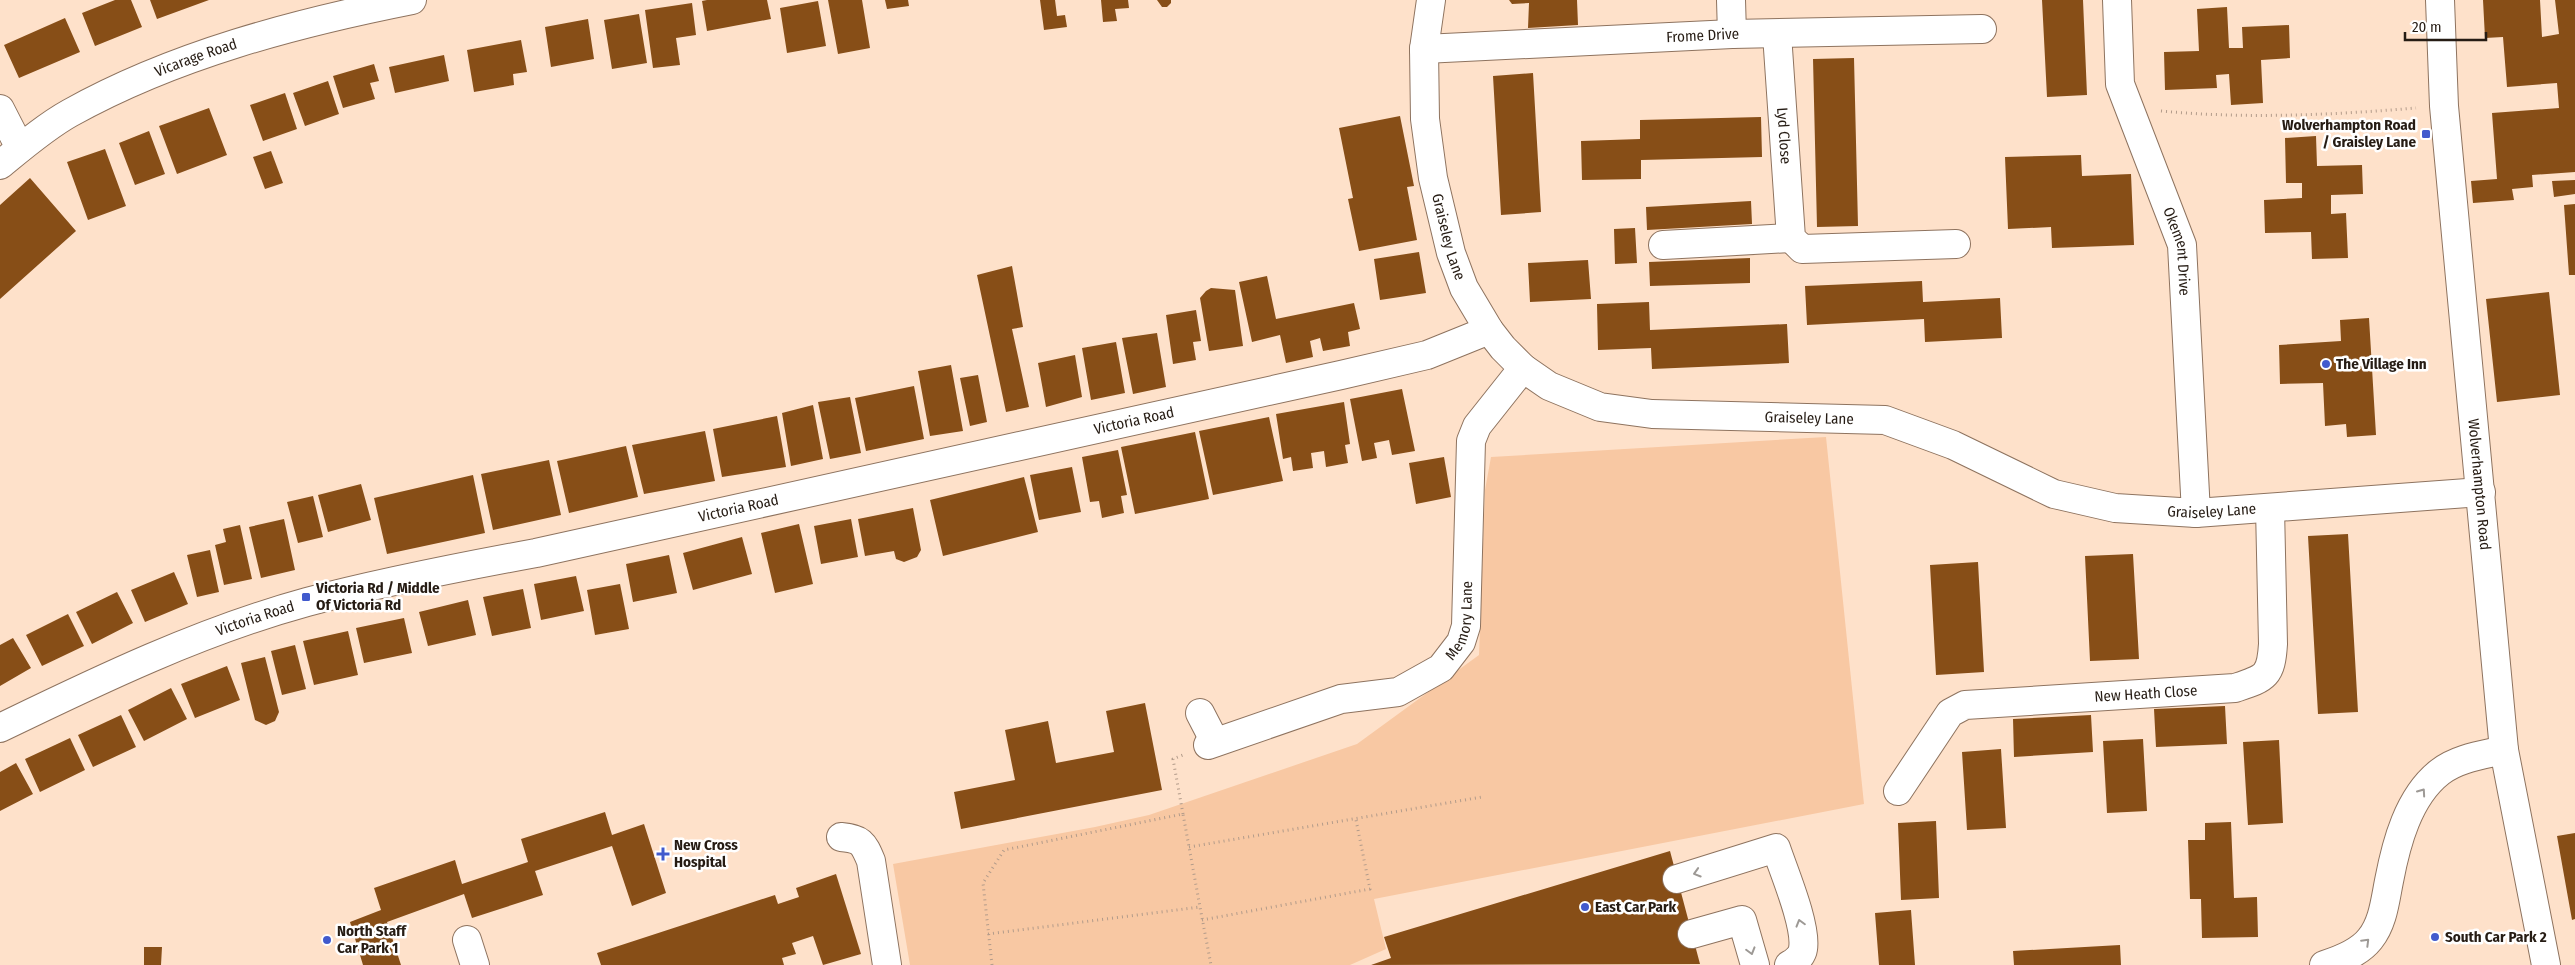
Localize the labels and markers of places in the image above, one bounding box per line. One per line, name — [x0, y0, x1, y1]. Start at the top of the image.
place label: Wolverhampton Road / Graisley Lane — [2282, 116, 2416, 151]
marker: Wolverhampton Road / Graisley Lane — [2420, 128, 2432, 140]
place label: The Village Inn — [2336, 355, 2427, 373]
marker: The Village Inn — [2320, 358, 2332, 370]
place label: Victoria Rd / Middle Of Victoria Rd — [315, 579, 440, 614]
marker: Victoria Rd / Middle Of Victoria Rd — [300, 591, 312, 603]
place label: New Cross Hospital — [674, 836, 738, 871]
marker: New Cross Hospital — [656, 847, 670, 861]
place label: East Car Park — [1595, 898, 1676, 916]
marker: East Car Park — [1579, 901, 1591, 913]
place label: North Staff Car Park 1 — [337, 922, 407, 957]
place label: South Car Park 2 — [2445, 928, 2547, 946]
marker: South Car Park 2 — [2429, 931, 2441, 943]
marker: North Staff Car Park 1 — [321, 934, 333, 946]

